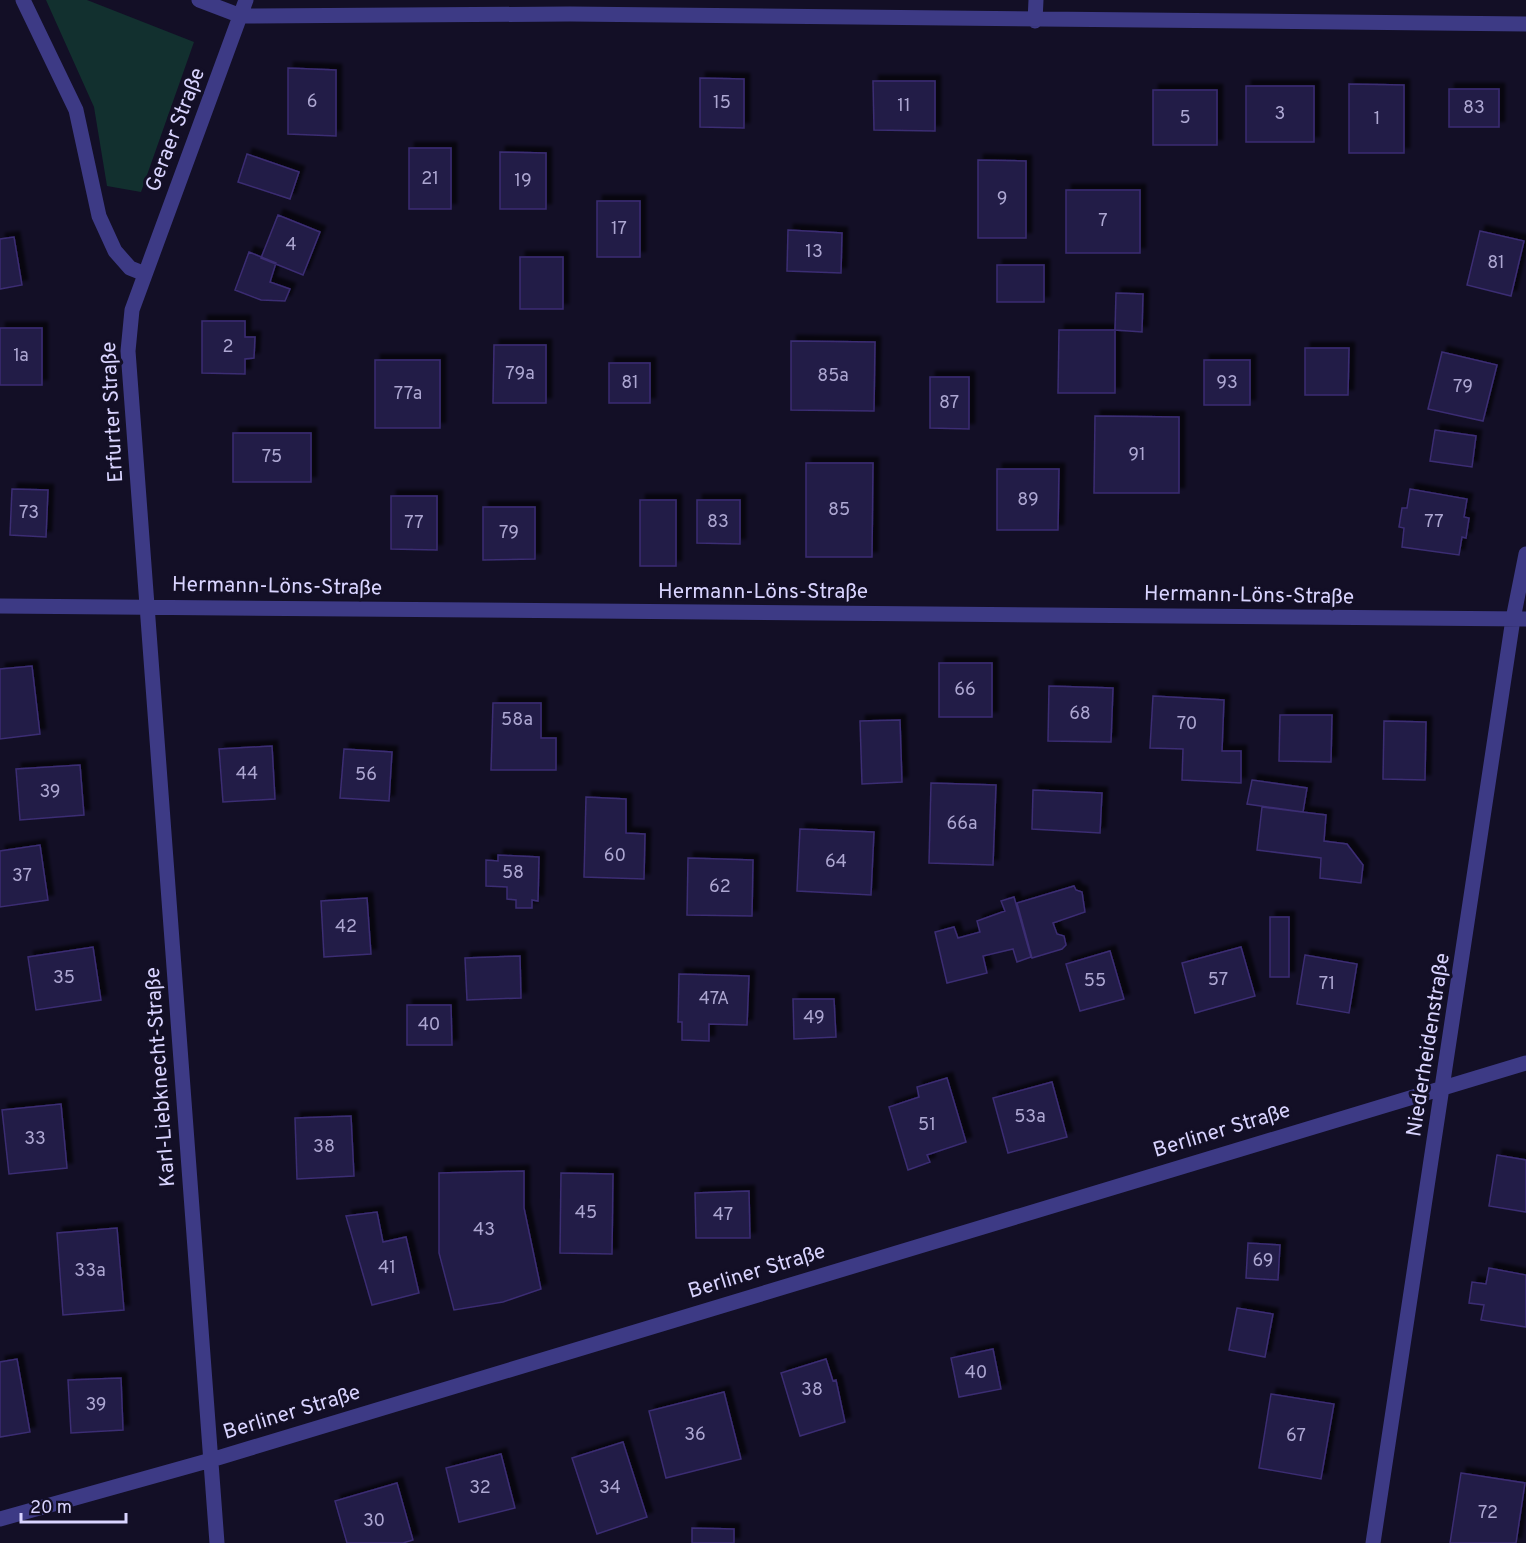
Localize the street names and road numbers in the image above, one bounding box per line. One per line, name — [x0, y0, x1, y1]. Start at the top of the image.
street label: Geraer Straße — [140, 64, 212, 196]
street label: Erfurter Straße — [96, 341, 130, 483]
street label: Hermann-Löns-Straße — [172, 572, 382, 602]
street label: Hermann-Löns-Straße — [658, 579, 868, 606]
street label: Hermann-Löns-Straße — [1144, 581, 1354, 611]
street label: Niederheidenstraße — [1401, 951, 1457, 1139]
street label: Karl-Liebknecht-Straße — [140, 966, 182, 1188]
street label: Berliner Straße — [1150, 1097, 1294, 1165]
street label: Berliner Straße — [685, 1238, 829, 1306]
street label: Berliner Straße — [220, 1379, 364, 1447]

